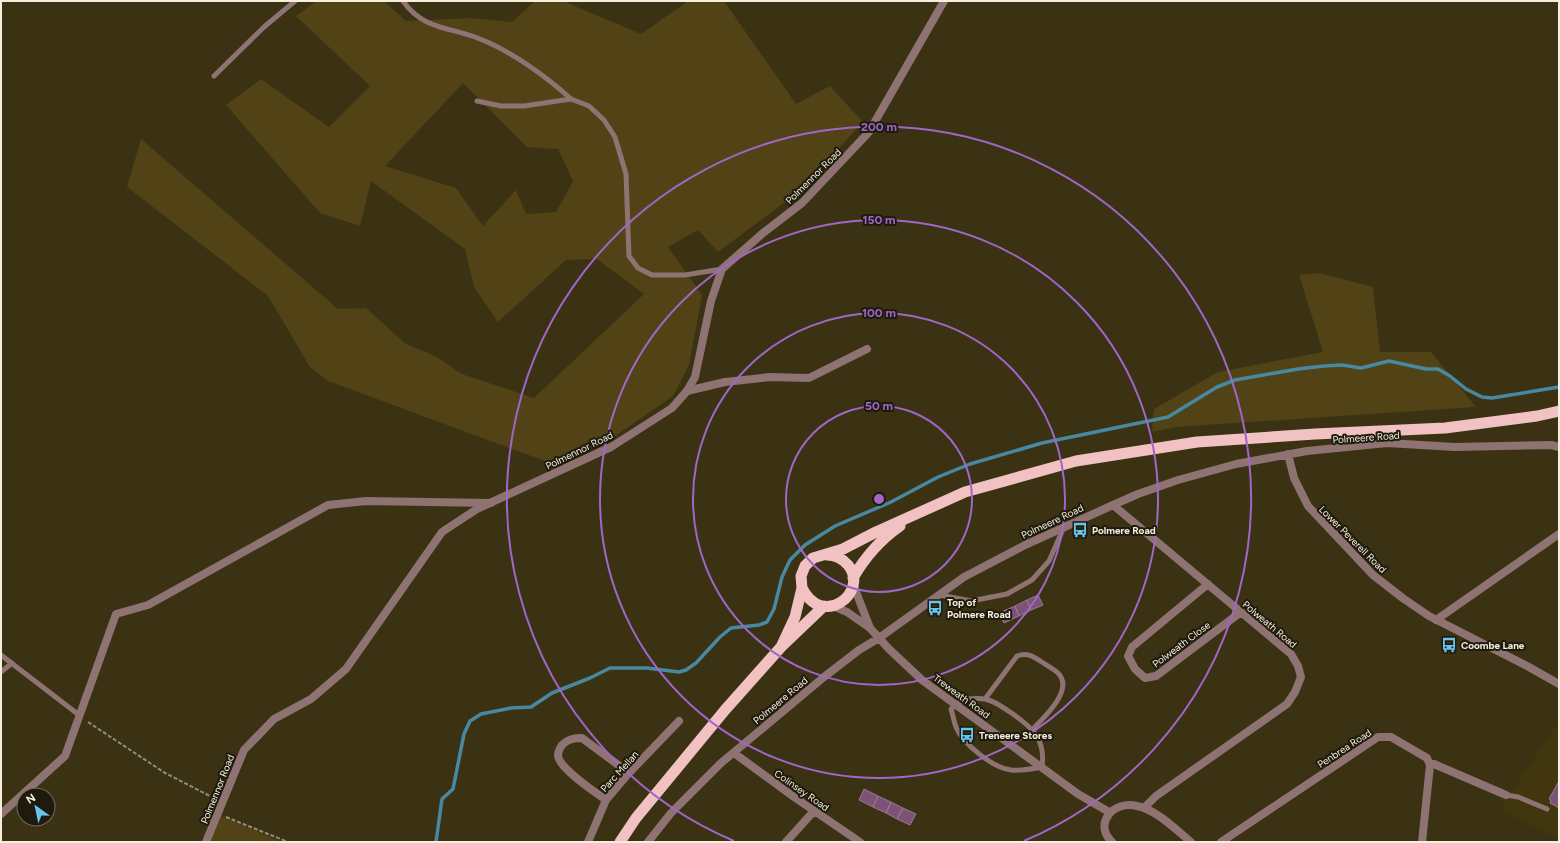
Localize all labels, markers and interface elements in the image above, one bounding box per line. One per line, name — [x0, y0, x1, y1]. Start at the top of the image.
text: 200 m — [861, 120, 897, 134]
street label: Polmennor Road — [783, 146, 844, 207]
text: 150 m — [862, 213, 896, 227]
text: 100 m — [862, 306, 896, 320]
text: 50 m — [865, 399, 893, 413]
street label: Polmennor Road — [543, 428, 615, 472]
street label: Polmeere Road — [1332, 429, 1400, 446]
centre of rings — [872, 492, 886, 506]
street label: Polmeere Road — [1019, 501, 1086, 542]
street label: Lower Peverell Road — [1316, 503, 1389, 576]
bus stop icon: Polmere Road — [1071, 521, 1089, 539]
place label: Polmere Road — [1092, 524, 1156, 537]
place label: Top of Polmere Road — [947, 596, 1011, 621]
street label: Polweath Road — [1240, 598, 1300, 651]
bus stop icon: Top of Polmere Road — [926, 599, 944, 617]
street label: Polweath Close — [1150, 618, 1213, 670]
bus stop icon: Coombe Lane — [1440, 636, 1458, 654]
place label: Coombe Lane — [1461, 639, 1525, 652]
street label: Treweath Road — [931, 671, 993, 721]
street label: Polmeere Road — [750, 674, 810, 727]
bus stop icon: Treneere Stores — [958, 726, 976, 744]
street label: Penbrea Road — [1315, 726, 1374, 771]
place label: Treneere Stores — [979, 729, 1052, 742]
street label: Parc Mellan — [597, 748, 642, 795]
street label: Polmennor Road — [198, 753, 237, 826]
street label: Colinsey Road — [772, 767, 832, 814]
north arrow — [16, 787, 56, 827]
text: N — [24, 791, 38, 807]

